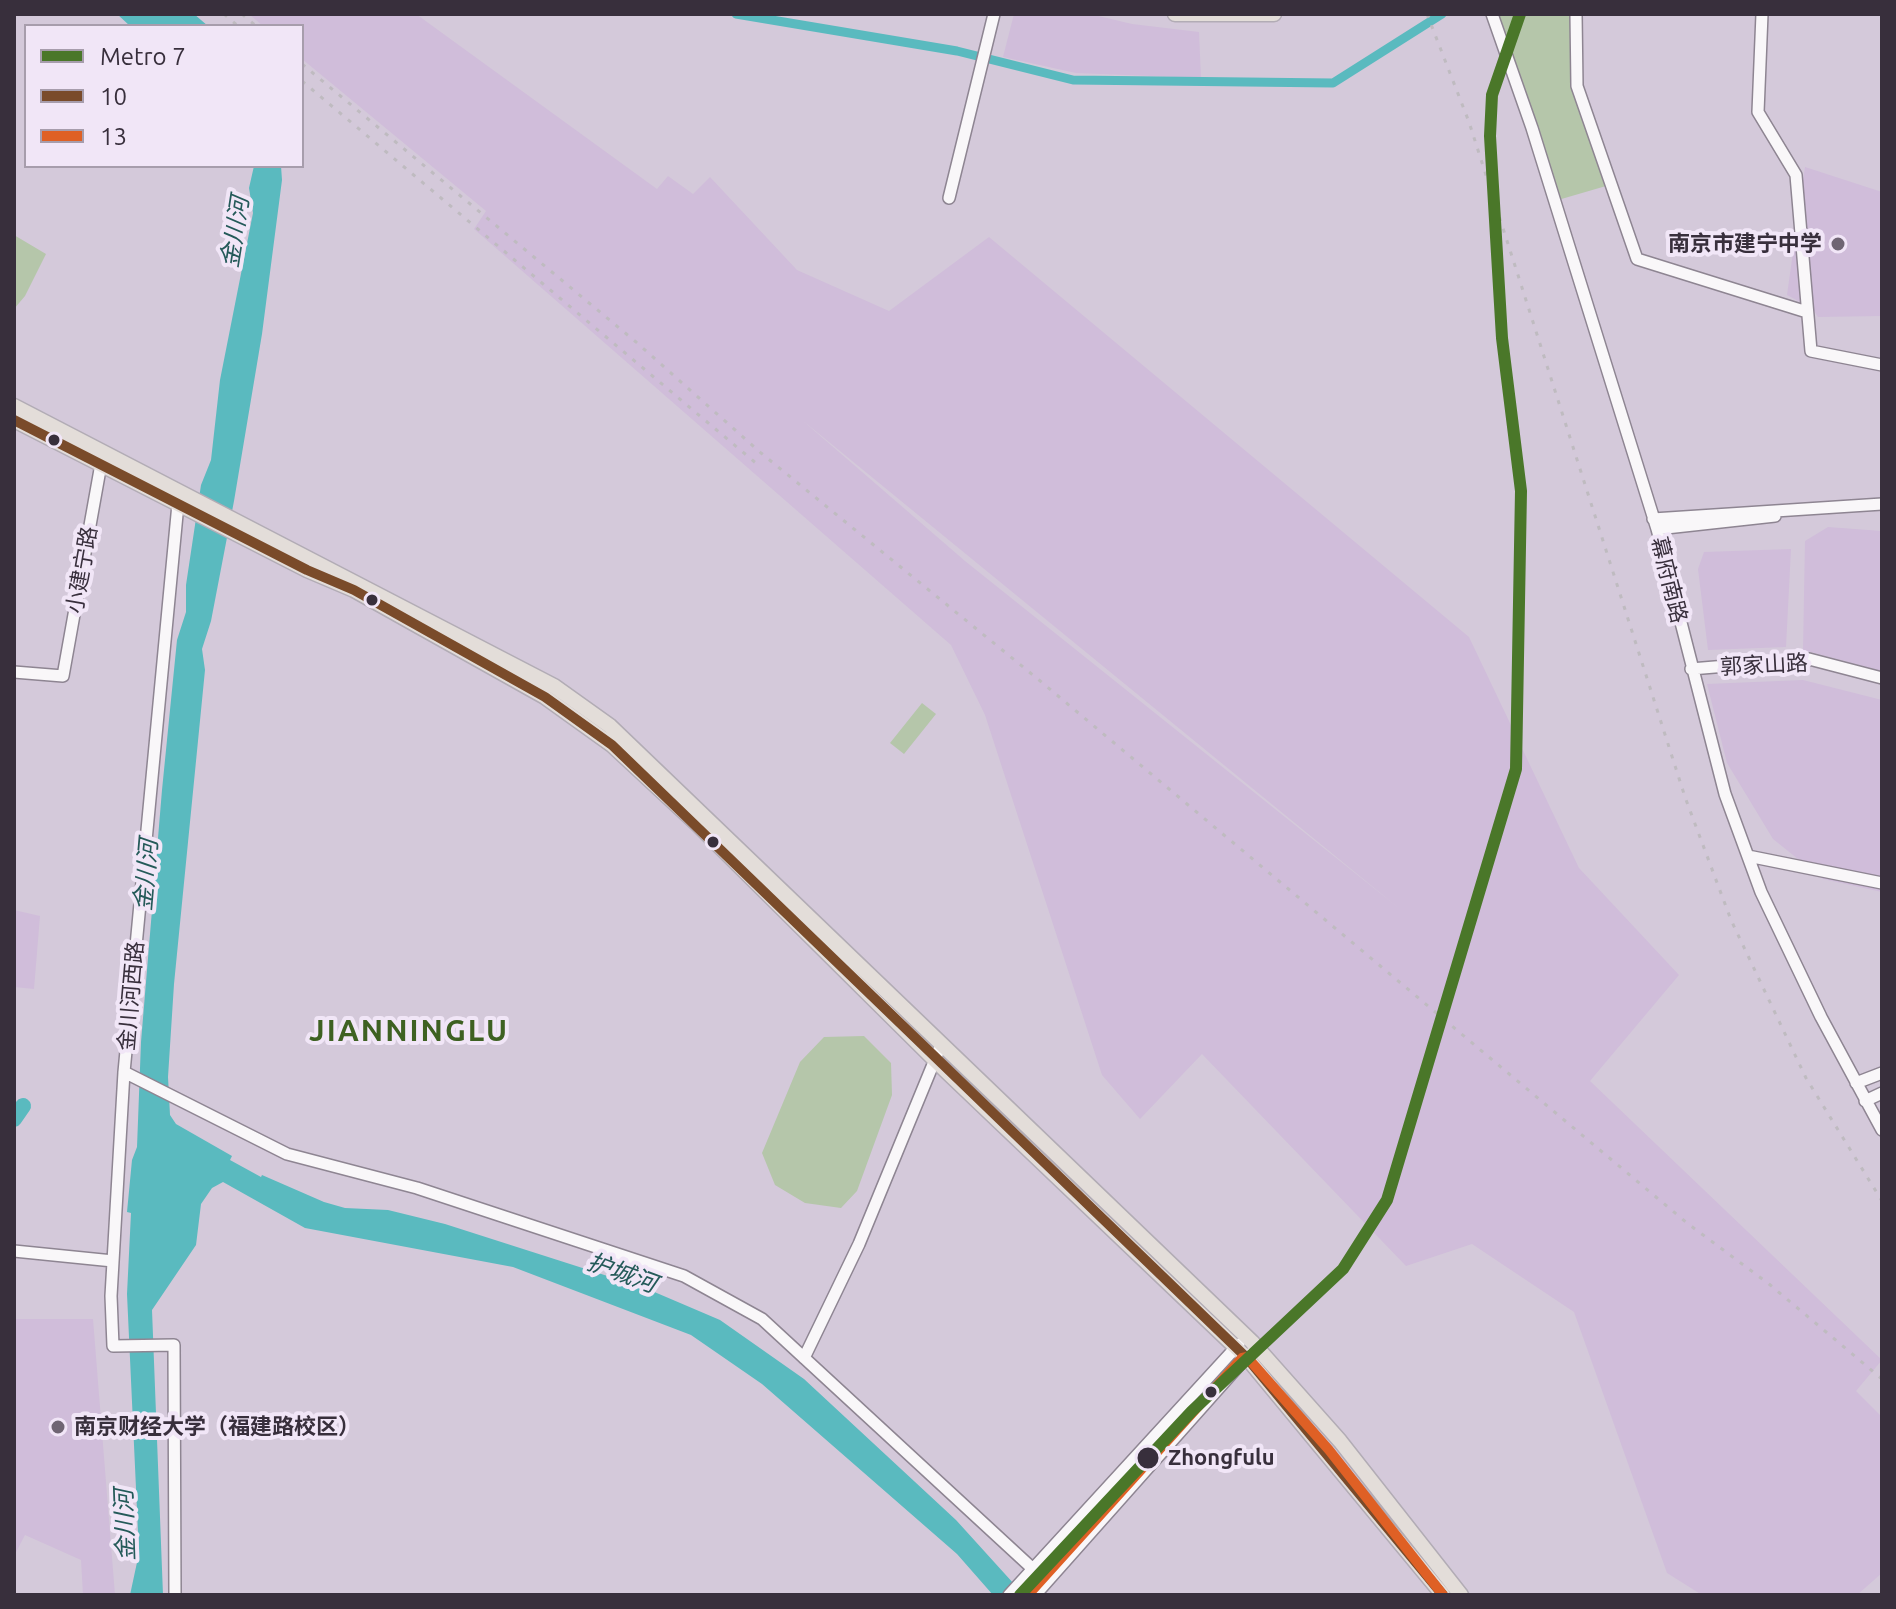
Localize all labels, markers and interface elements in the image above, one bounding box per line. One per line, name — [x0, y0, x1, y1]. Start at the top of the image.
legend — [24, 24, 304, 168]
text: Metro 7 — [100, 43, 186, 70]
text: 10 — [100, 83, 127, 110]
text: 13 — [100, 123, 127, 150]
water label: 金川河 — [215, 194, 255, 270]
place label: 南京市建宁中学 — [1668, 231, 1822, 257]
marker: 南京市建宁中学 — [1829, 235, 1847, 253]
unlabelled marker — [46, 432, 62, 448]
street label: 小建宁路 — [61, 524, 103, 616]
street label: 幕府南路 — [1646, 534, 1692, 626]
unlabelled marker — [364, 592, 380, 608]
street label: 郭家山路 — [1719, 650, 1809, 680]
unlabelled marker — [705, 834, 721, 850]
water label: 金川河 — [129, 838, 163, 912]
street label: 金川河西路 — [113, 940, 149, 1052]
district label: JIANNINGLU — [309, 1013, 509, 1049]
water label: 护城河 — [583, 1247, 661, 1299]
unlabelled marker — [1203, 1384, 1219, 1400]
place label: 南京财经大学（福建路校区） — [74, 1414, 360, 1440]
marker: 南京财经大学（福建路校区） — [49, 1418, 67, 1436]
marker: Zhongfulu — [1135, 1445, 1161, 1471]
place label: Zhongfulu — [1168, 1445, 1275, 1471]
water label: 金川河 — [109, 1489, 141, 1561]

